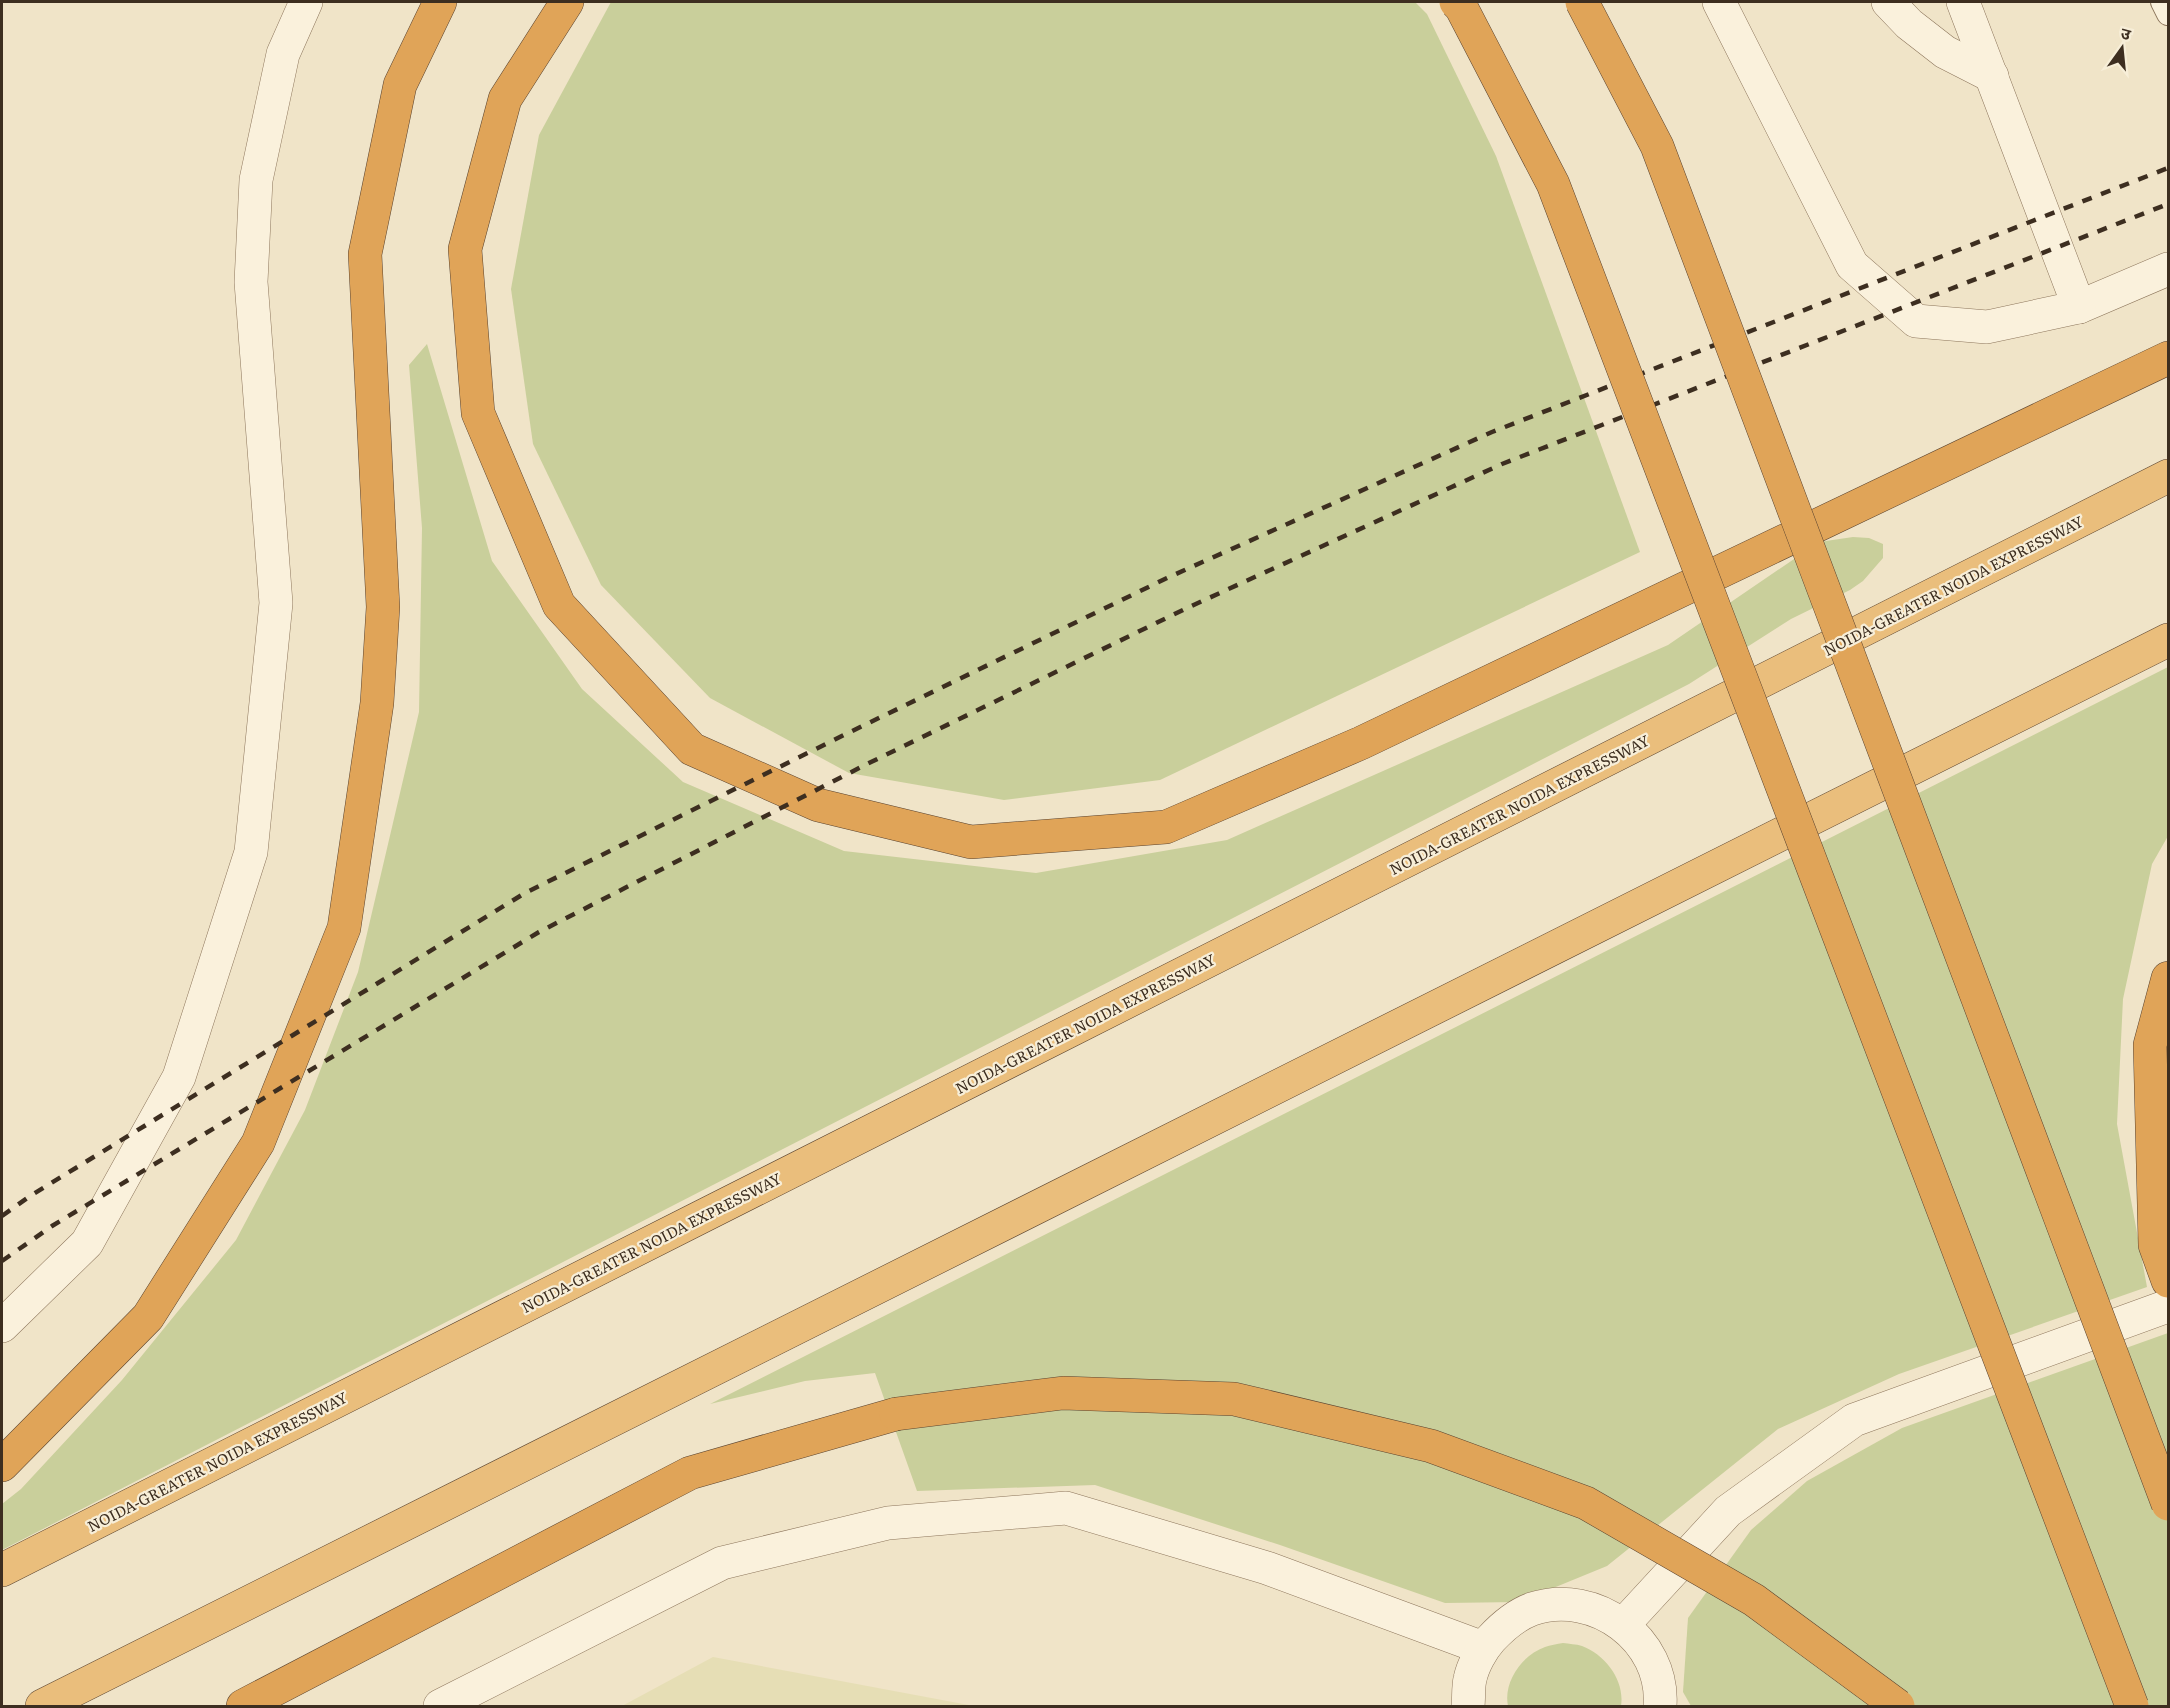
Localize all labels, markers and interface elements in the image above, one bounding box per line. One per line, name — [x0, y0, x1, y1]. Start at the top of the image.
north arrow — [2092, 18, 2152, 78]
text: उ — [2119, 20, 2134, 46]
street label: NOIDA-GREATER NOIDA EXPRESSWAY — [1819, 509, 2087, 661]
street label: NOIDA-GREATER NOIDA EXPRESSWAY — [1385, 728, 1653, 880]
street label: NOIDA-GREATER NOIDA EXPRESSWAY — [951, 947, 1219, 1099]
street label: NOIDA-GREATER NOIDA EXPRESSWAY — [517, 1166, 785, 1318]
street label: NOIDA-GREATER NOIDA EXPRESSWAY — [83, 1385, 351, 1537]

